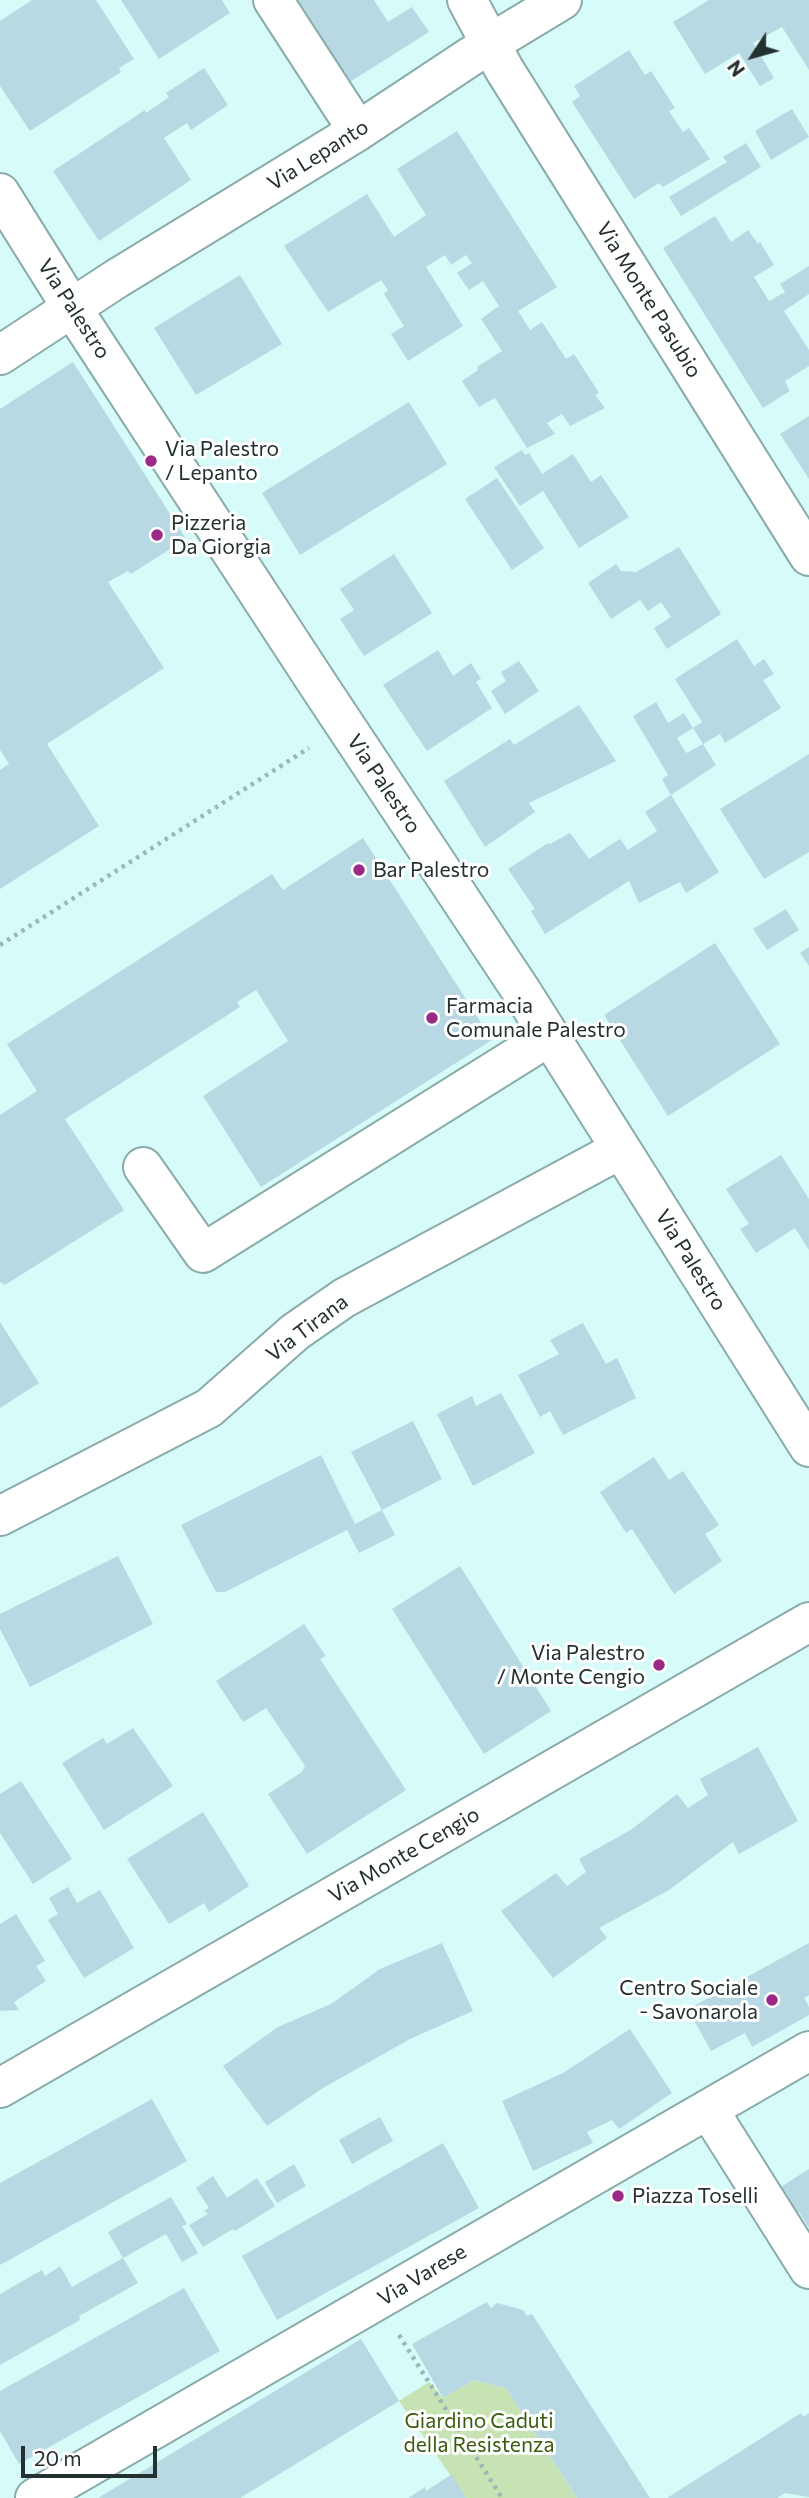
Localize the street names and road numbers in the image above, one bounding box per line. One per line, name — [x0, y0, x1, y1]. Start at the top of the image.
street label: Via Lepanto — [263, 114, 373, 196]
street label: Via Monte Pasubio — [591, 218, 707, 382]
street label: Via Palestro — [32, 254, 116, 364]
street label: Via Palestro — [342, 730, 426, 838]
street label: Via Palestro — [650, 1205, 732, 1315]
street label: Via Tirana — [261, 1289, 353, 1367]
street label: Via Monte Cengio — [324, 1802, 484, 1908]
street label: Via Varese — [373, 2239, 471, 2311]

